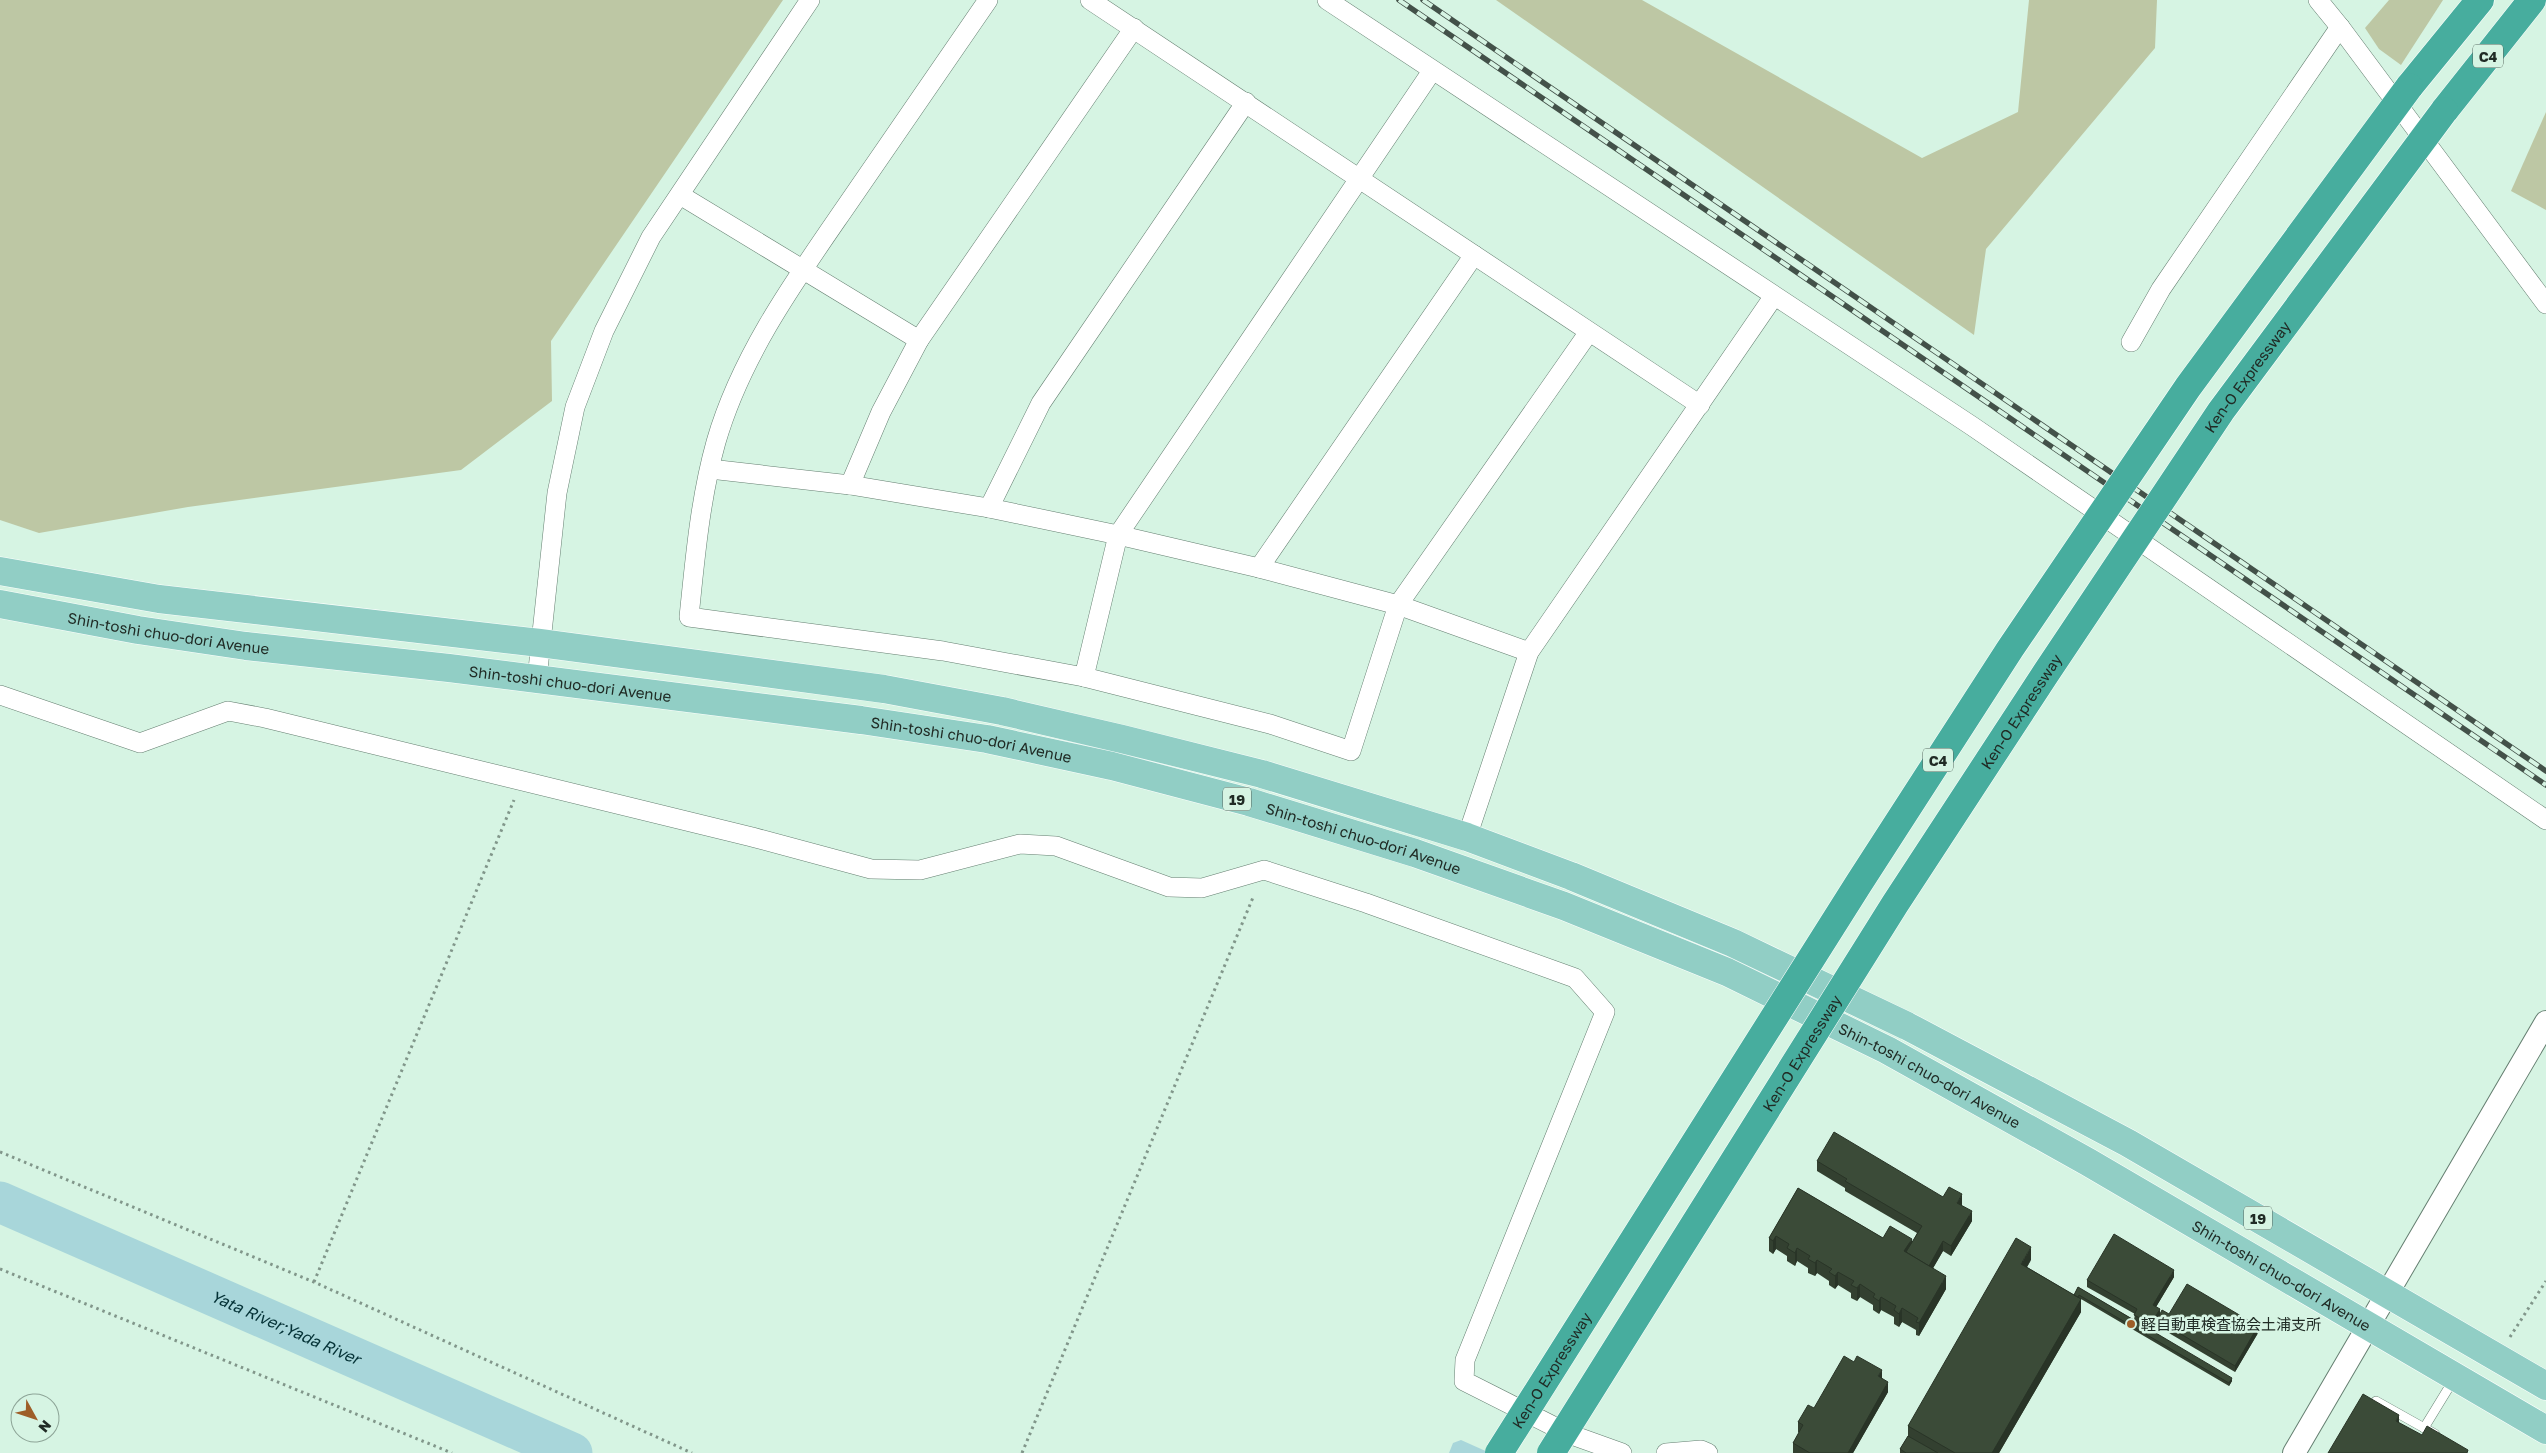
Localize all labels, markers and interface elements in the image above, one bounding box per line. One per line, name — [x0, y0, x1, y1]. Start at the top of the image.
road number: C4 — [2473, 44, 2503, 68]
street label: Ken-O Expressway — [2200, 317, 2294, 436]
street label: Shin-toshi chuo-dori Avenue — [66, 608, 270, 657]
street label: Ken-O Expressway — [1977, 650, 2066, 772]
street label: Shin-toshi chuo-dori Avenue — [468, 662, 673, 705]
street label: Shin-toshi chuo-dori Avenue — [870, 713, 1074, 766]
road number: C4 — [1923, 748, 1953, 772]
road number: 19 — [1223, 788, 1251, 811]
street label: Shin-toshi chuo-dori Avenue — [1264, 799, 1464, 878]
street label: Ken-O Expressway — [1758, 991, 1845, 1115]
street label: Shin-toshi chuo-dori Avenue — [1836, 1019, 2024, 1132]
road number: 19 — [2244, 1206, 2272, 1230]
street label: Shin-toshi chuo-dori Avenue — [2189, 1216, 2374, 1335]
water label: Yata River;Yada River — [208, 1286, 366, 1370]
street label: Ken-O Expressway — [1508, 1308, 1595, 1432]
place label: 軽自動車検査協会土浦支所 — [2141, 1315, 2321, 1333]
marker: 軽自動車検査協会土浦支所 — [2125, 1318, 2137, 1330]
north arrow — [10, 1393, 60, 1443]
text: N — [35, 1417, 55, 1436]

